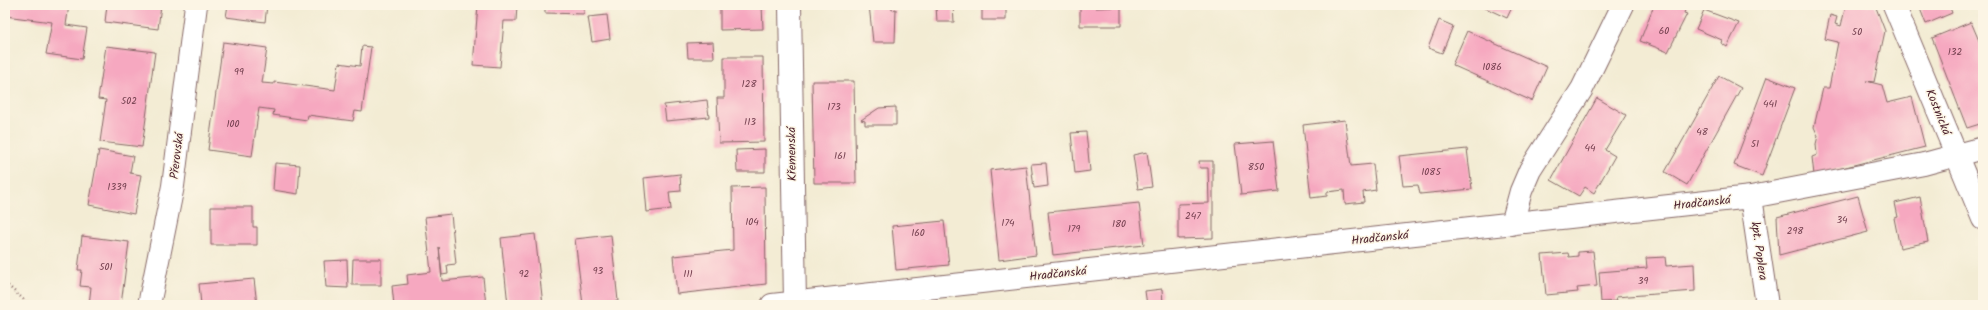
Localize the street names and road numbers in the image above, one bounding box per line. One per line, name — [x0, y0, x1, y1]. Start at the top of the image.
street label: Kostnická — [1920, 86, 1956, 139]
street label: Křemenská — [782, 125, 802, 181]
street label: Přerovská — [165, 130, 189, 180]
street label: Hradčanská — [1672, 190, 1733, 215]
street label: kpt. Poplera — [1745, 220, 1773, 282]
street label: Hradčanská — [1350, 225, 1411, 250]
street label: Hradčanská — [1028, 261, 1089, 286]

